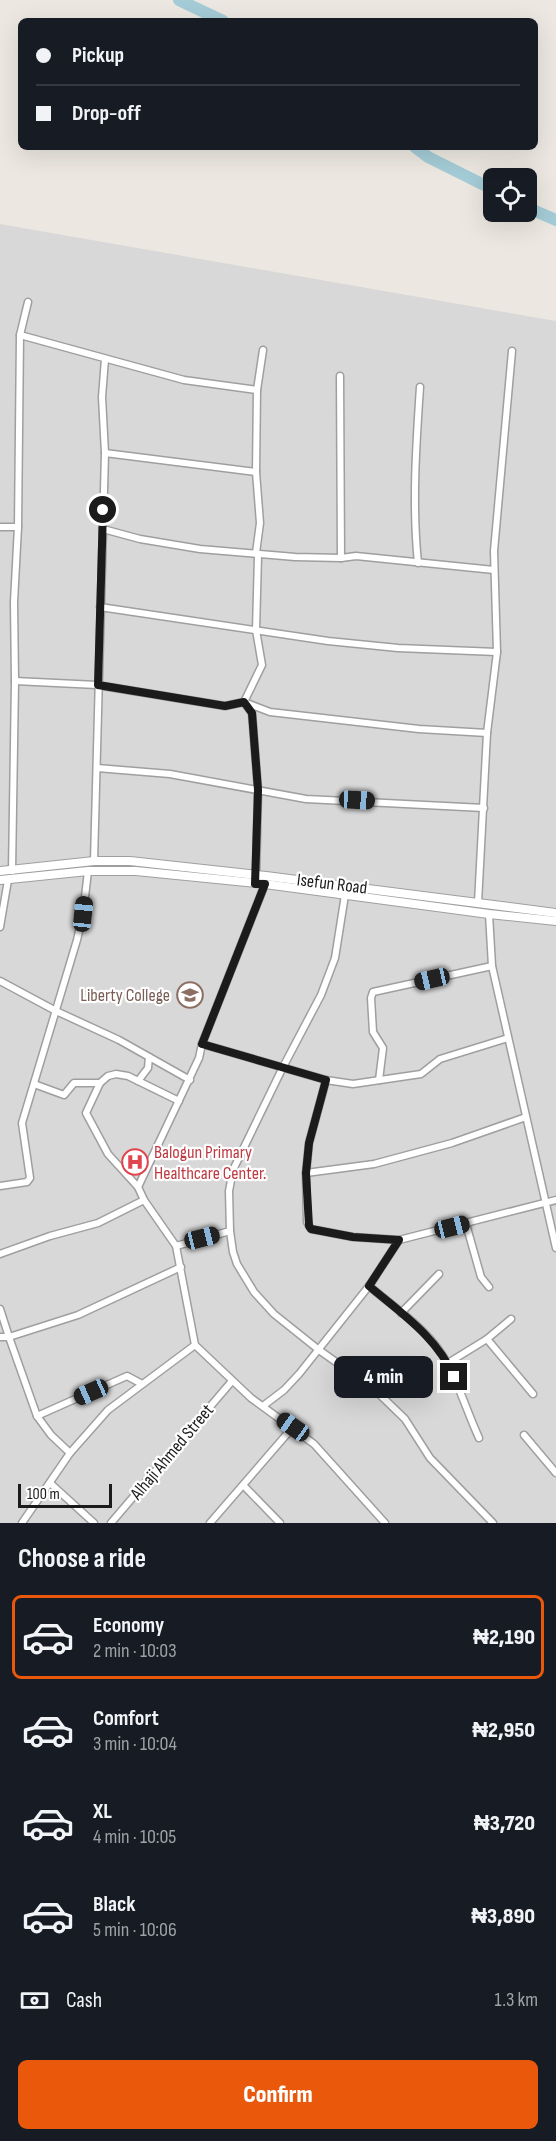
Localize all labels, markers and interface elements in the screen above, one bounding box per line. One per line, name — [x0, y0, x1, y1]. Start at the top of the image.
text: Pickup — [72, 42, 124, 69]
text: Drop-off — [72, 100, 141, 127]
map controls — [483, 168, 537, 222]
button: locate — [483, 168, 537, 222]
route start — [89, 496, 116, 523]
car — [339, 790, 375, 810]
street label: Isefun Road — [296, 869, 368, 899]
car — [72, 895, 94, 933]
car — [412, 966, 452, 992]
school or university icon: Liberty College — [175, 980, 205, 1010]
place label: Liberty College — [80, 985, 170, 1006]
place label: Balogun Primary Healthcare Center. — [154, 1142, 266, 1184]
hospital icon: Balogun Primary Healthcare Center. — [120, 1147, 150, 1177]
car — [432, 1214, 472, 1240]
car — [182, 1225, 222, 1251]
callout: 4 min — [334, 1356, 433, 1398]
route end — [440, 1363, 467, 1390]
text: 4 min — [364, 1365, 403, 1389]
car — [71, 1376, 111, 1408]
street label: Alhaji Ahmed Street — [125, 1400, 218, 1505]
car — [273, 1409, 313, 1445]
scale bar — [18, 1481, 112, 1508]
text: 100 m — [27, 1485, 60, 1504]
text: Choose a ride — [18, 1543, 146, 1575]
icon: car — [21, 1610, 75, 1664]
text: Economy — [93, 1612, 164, 1639]
text: ₦2,190 — [473, 1624, 535, 1651]
text: 2 min · 10:03 — [93, 1639, 177, 1663]
icon: car — [21, 1703, 75, 1757]
text: Comfort — [93, 1705, 159, 1732]
text: ₦2,950 — [472, 1717, 535, 1744]
text: 3 min · 10:04 — [93, 1732, 177, 1756]
icon: car — [21, 1796, 75, 1850]
text: XL — [93, 1798, 112, 1825]
text: ₦3,720 — [474, 1810, 535, 1837]
text: 4 min · 10:05 — [93, 1825, 176, 1849]
icon: car — [21, 1889, 75, 1943]
text: Black — [93, 1891, 135, 1918]
text: ₦3,890 — [471, 1903, 535, 1930]
text: 5 min · 10:06 — [93, 1918, 177, 1942]
icon: cash — [18, 1984, 51, 2017]
text: Cash — [66, 1987, 102, 2014]
text: 1.3 km — [495, 1988, 538, 2012]
button: Confirm — [18, 2060, 538, 2129]

